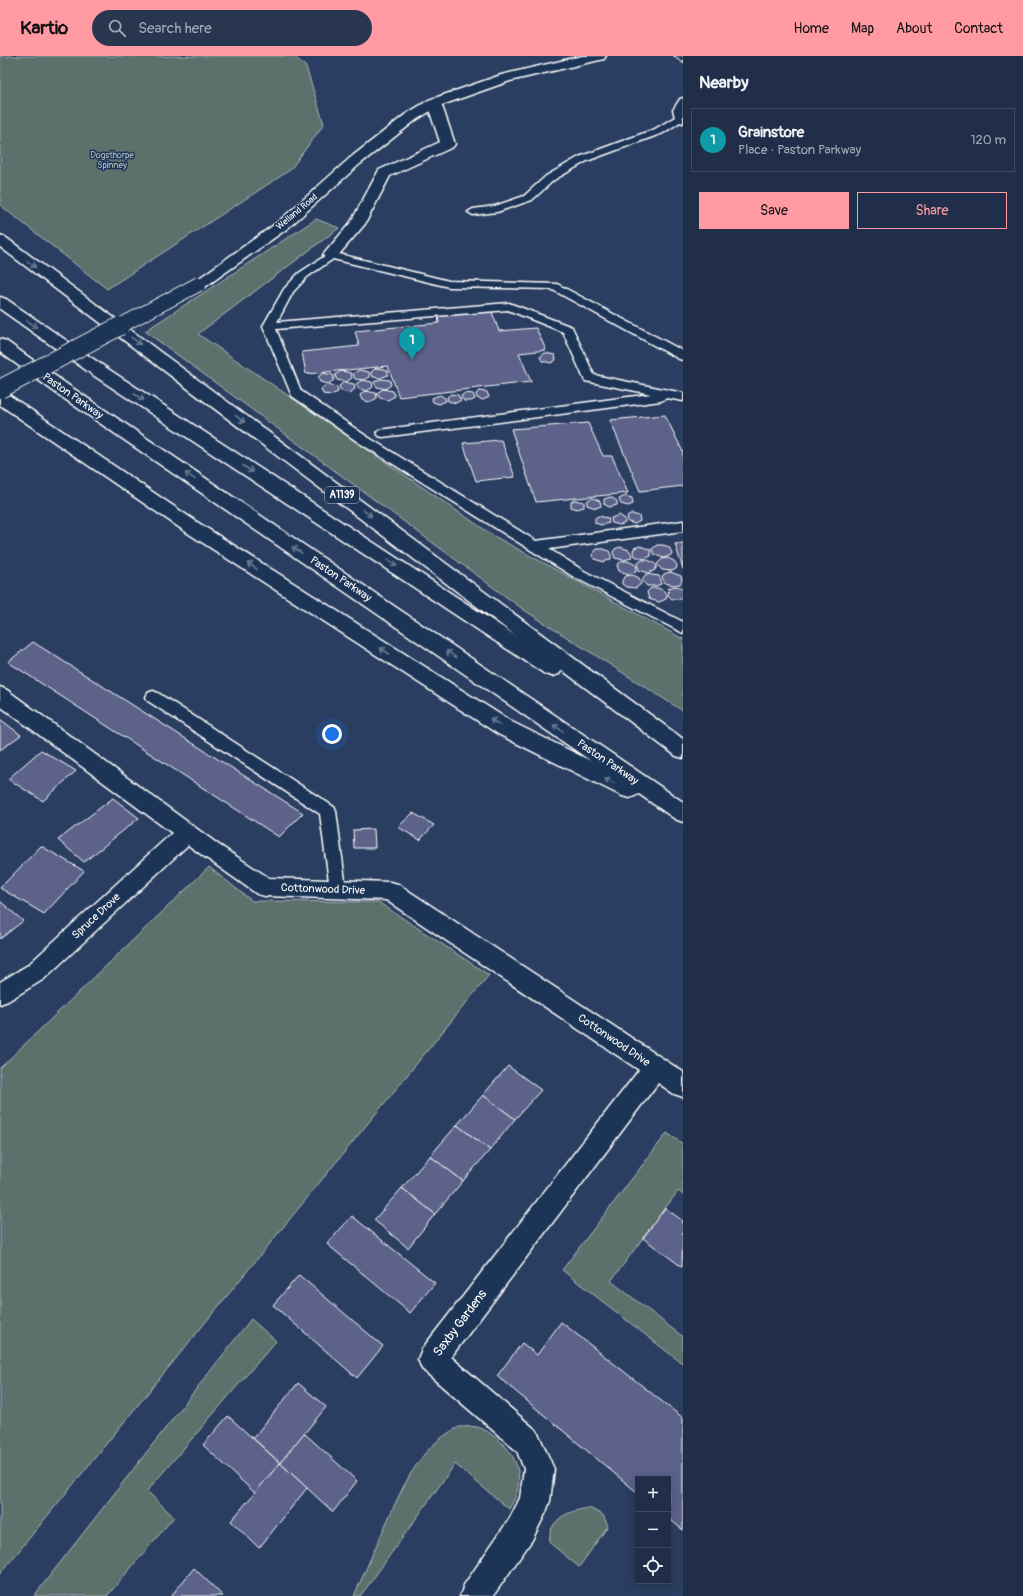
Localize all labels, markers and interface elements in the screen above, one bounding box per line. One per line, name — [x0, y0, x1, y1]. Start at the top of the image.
search box — [92, 10, 372, 46]
text: Kartio — [20, 16, 68, 40]
icon: search — [106, 17, 128, 39]
text: Search here — [138, 19, 212, 38]
text: Home — [794, 20, 829, 37]
text: Map — [851, 20, 874, 37]
text: About — [896, 20, 932, 37]
text: Contact — [954, 20, 1003, 37]
text: Nearby — [699, 72, 748, 93]
text: Grainstore — [738, 123, 804, 142]
text: 1 — [710, 132, 716, 148]
text: 120 m — [970, 132, 1006, 148]
text: Place · Paston Parkway — [738, 142, 861, 158]
park label: Dogsthorpe Spinney — [90, 150, 134, 171]
street label: Welland Road — [274, 192, 320, 232]
button: Save — [699, 192, 849, 229]
button: Share — [857, 192, 1007, 229]
one-way arrow — [26, 259, 37, 268]
one-way arrow — [26, 320, 37, 328]
pin: 1 — [399, 327, 425, 360]
one-way arrow — [130, 337, 141, 345]
street label: Paston Parkway — [40, 370, 106, 422]
one-way arrow — [134, 393, 145, 401]
one-way arrow — [234, 414, 245, 423]
one-way arrow — [242, 465, 253, 473]
one-way arrow — [185, 472, 196, 480]
road number: A1139 — [325, 487, 359, 503]
one-way arrow — [361, 509, 372, 518]
one-way arrow — [292, 546, 303, 554]
street label: Paston Parkway — [308, 554, 374, 604]
one-way arrow — [386, 559, 397, 568]
one-way arrow — [246, 562, 258, 570]
one-way arrow — [379, 647, 391, 655]
one-way arrow — [446, 650, 457, 658]
one-way arrow — [489, 717, 501, 725]
your location — [322, 724, 342, 744]
one-way arrow — [553, 724, 564, 732]
street label: Paston Parkway — [575, 737, 641, 787]
one-way arrow — [605, 776, 617, 784]
street label: Cottonwood Drive — [281, 881, 366, 897]
street label: Spruce Drove — [69, 890, 123, 942]
street label: Cottonwood Drive — [576, 1011, 653, 1069]
street label: Saxby Gardens — [430, 1286, 490, 1360]
map controls — [635, 1476, 671, 1584]
button: + — [635, 1476, 671, 1512]
button: − — [635, 1512, 671, 1548]
button: locate — [635, 1548, 671, 1584]

